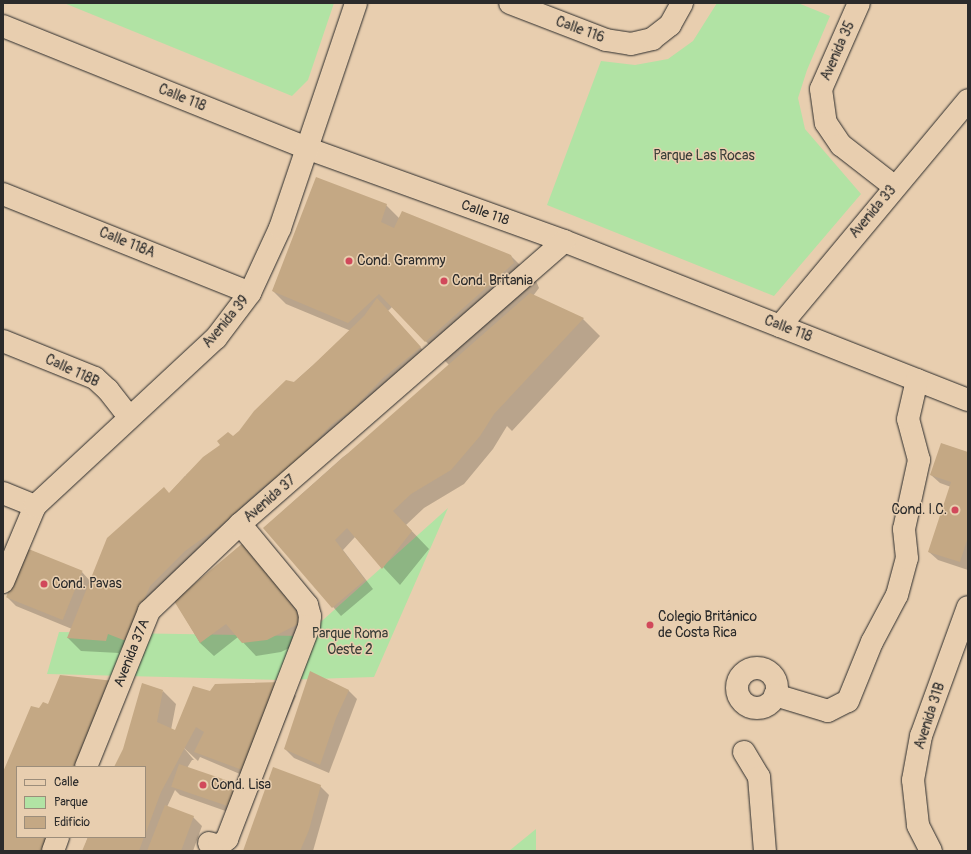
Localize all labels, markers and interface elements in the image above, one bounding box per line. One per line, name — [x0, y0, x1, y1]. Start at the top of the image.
street label: Calle 116 — [553, 13, 607, 47]
street label: Avenida 35 — [817, 19, 859, 83]
street label: Calle 118 — [156, 81, 208, 115]
park label: Parque Las Rocas — [653, 148, 755, 164]
street label: Avenida 33 — [846, 182, 900, 242]
street label: Calle 118 — [459, 197, 511, 229]
street label: Calle 118A — [97, 224, 157, 262]
place label: Cond. Grammy — [357, 253, 446, 269]
marker: Cond. Grammy — [344, 256, 354, 266]
place label: Cond. Britania — [452, 273, 533, 289]
marker: Cond. Britania — [439, 276, 449, 286]
street label: Avenida 39 — [199, 292, 253, 352]
street label: Calle 118 — [762, 312, 814, 346]
street label: Calle 118B — [42, 351, 102, 391]
street label: Avenida 37 — [241, 472, 299, 526]
place label: Cond. I.C. — [891, 502, 947, 518]
marker: Cond. I.C. — [950, 505, 960, 515]
place label: Cond. Pavas — [52, 576, 122, 592]
marker: Cond. Pavas — [39, 579, 49, 589]
place label: Colegio Británico de Costa Rica — [658, 609, 757, 642]
street label: Avenida 37A — [111, 616, 153, 690]
marker: Colegio Británico de Costa Rica — [645, 620, 655, 630]
park label: Parque Roma Oeste 2 — [312, 626, 388, 658]
street label: Avenida 31B — [911, 680, 949, 752]
legend — [16, 766, 146, 838]
text: Calle — [54, 775, 79, 790]
place label: Cond. Lisa — [211, 777, 271, 793]
marker: Cond. Lisa — [198, 780, 208, 790]
text: Parque — [54, 795, 88, 810]
text: Edificio — [54, 815, 90, 830]

